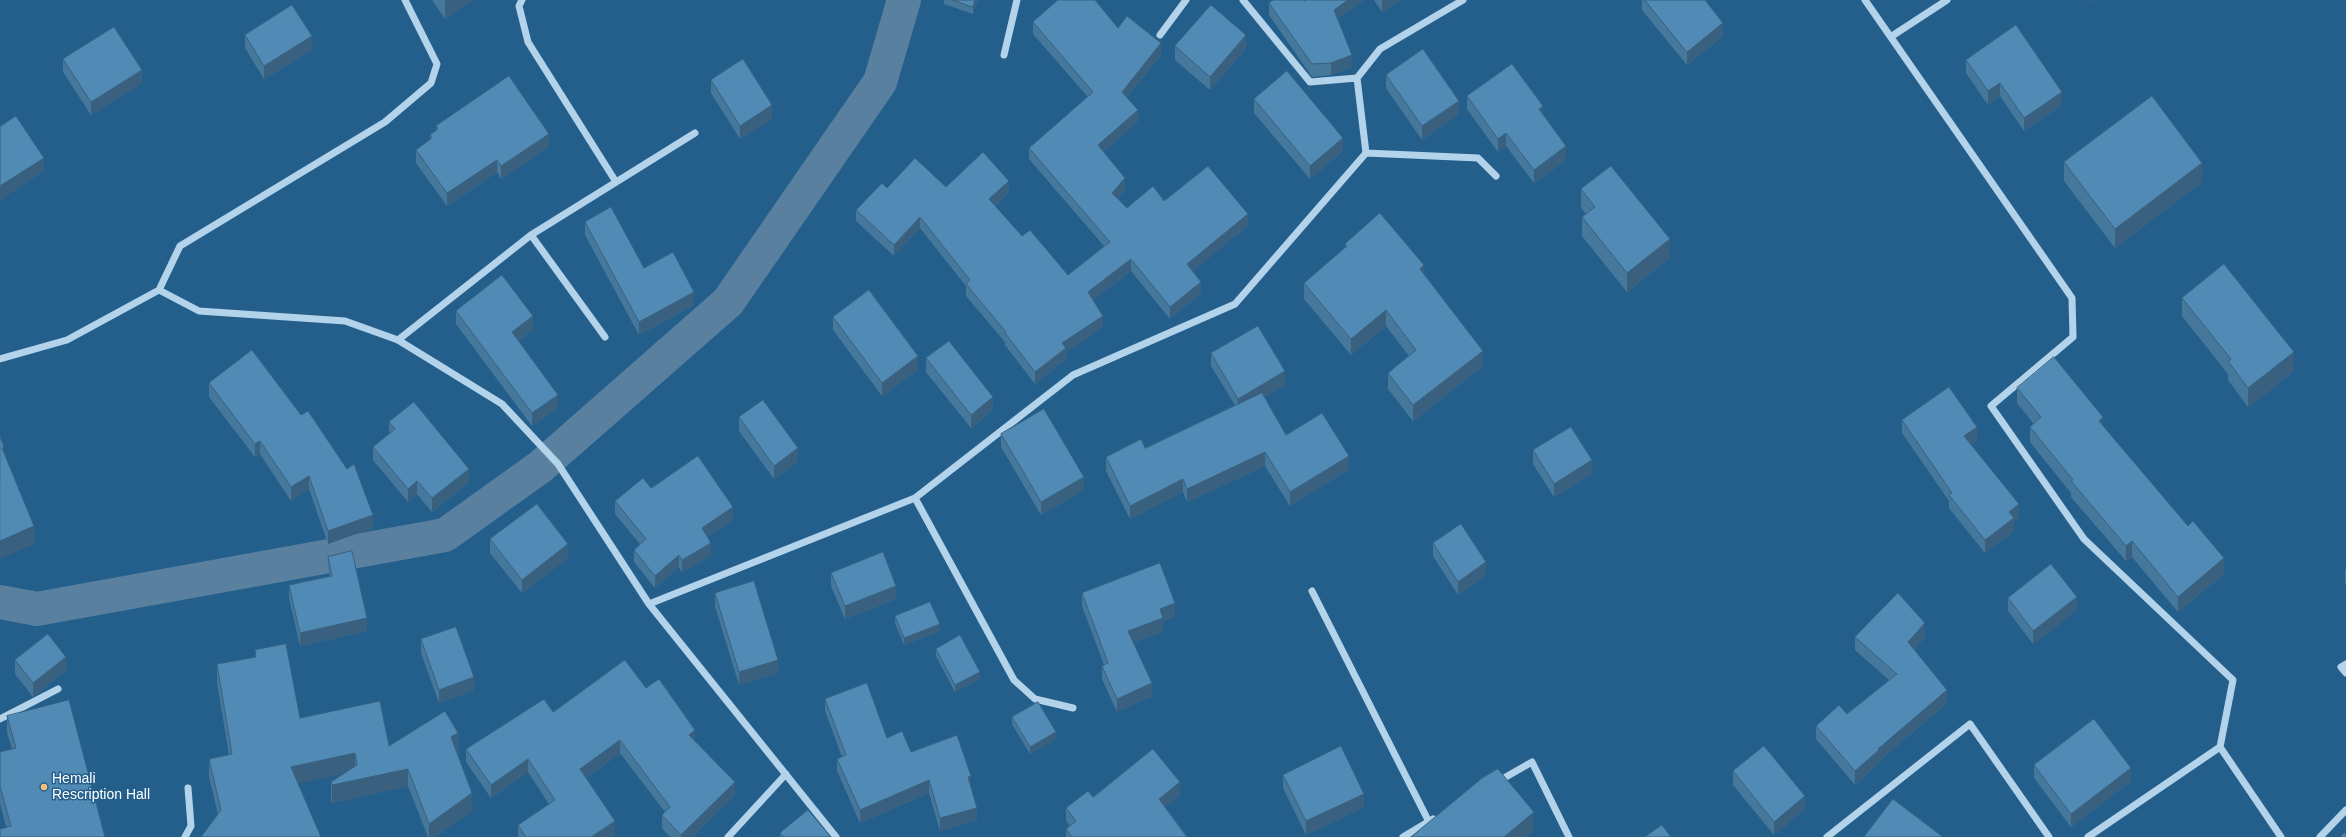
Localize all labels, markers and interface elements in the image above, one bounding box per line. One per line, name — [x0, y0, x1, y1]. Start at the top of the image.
place label: Hemali Rescription Hall — [52, 771, 150, 804]
marker: Hemali Rescription Hall — [39, 782, 49, 792]

